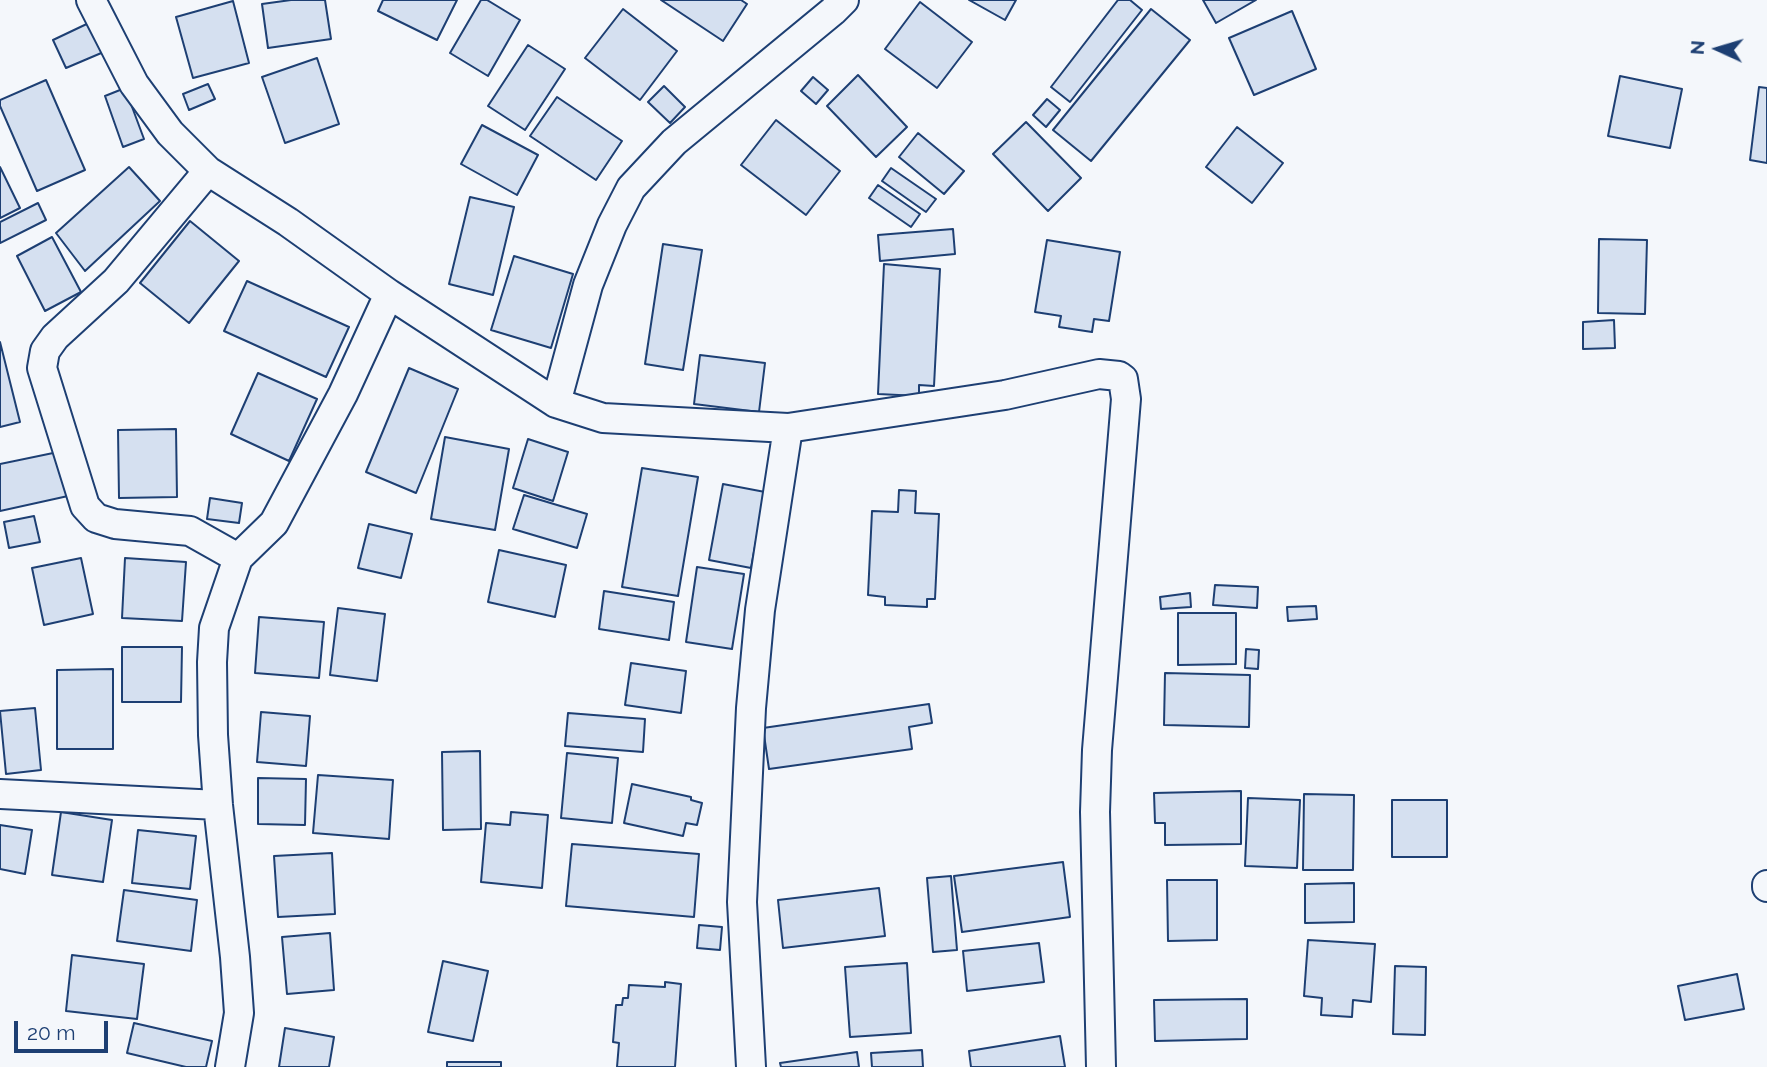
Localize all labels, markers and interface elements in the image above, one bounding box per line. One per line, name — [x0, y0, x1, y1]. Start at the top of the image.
north arrow — [1683, 14, 1753, 84]
text: N — [1686, 40, 1709, 56]
scale bar — [18, 1007, 112, 1052]
text: 20 m — [27, 1020, 75, 1045]

